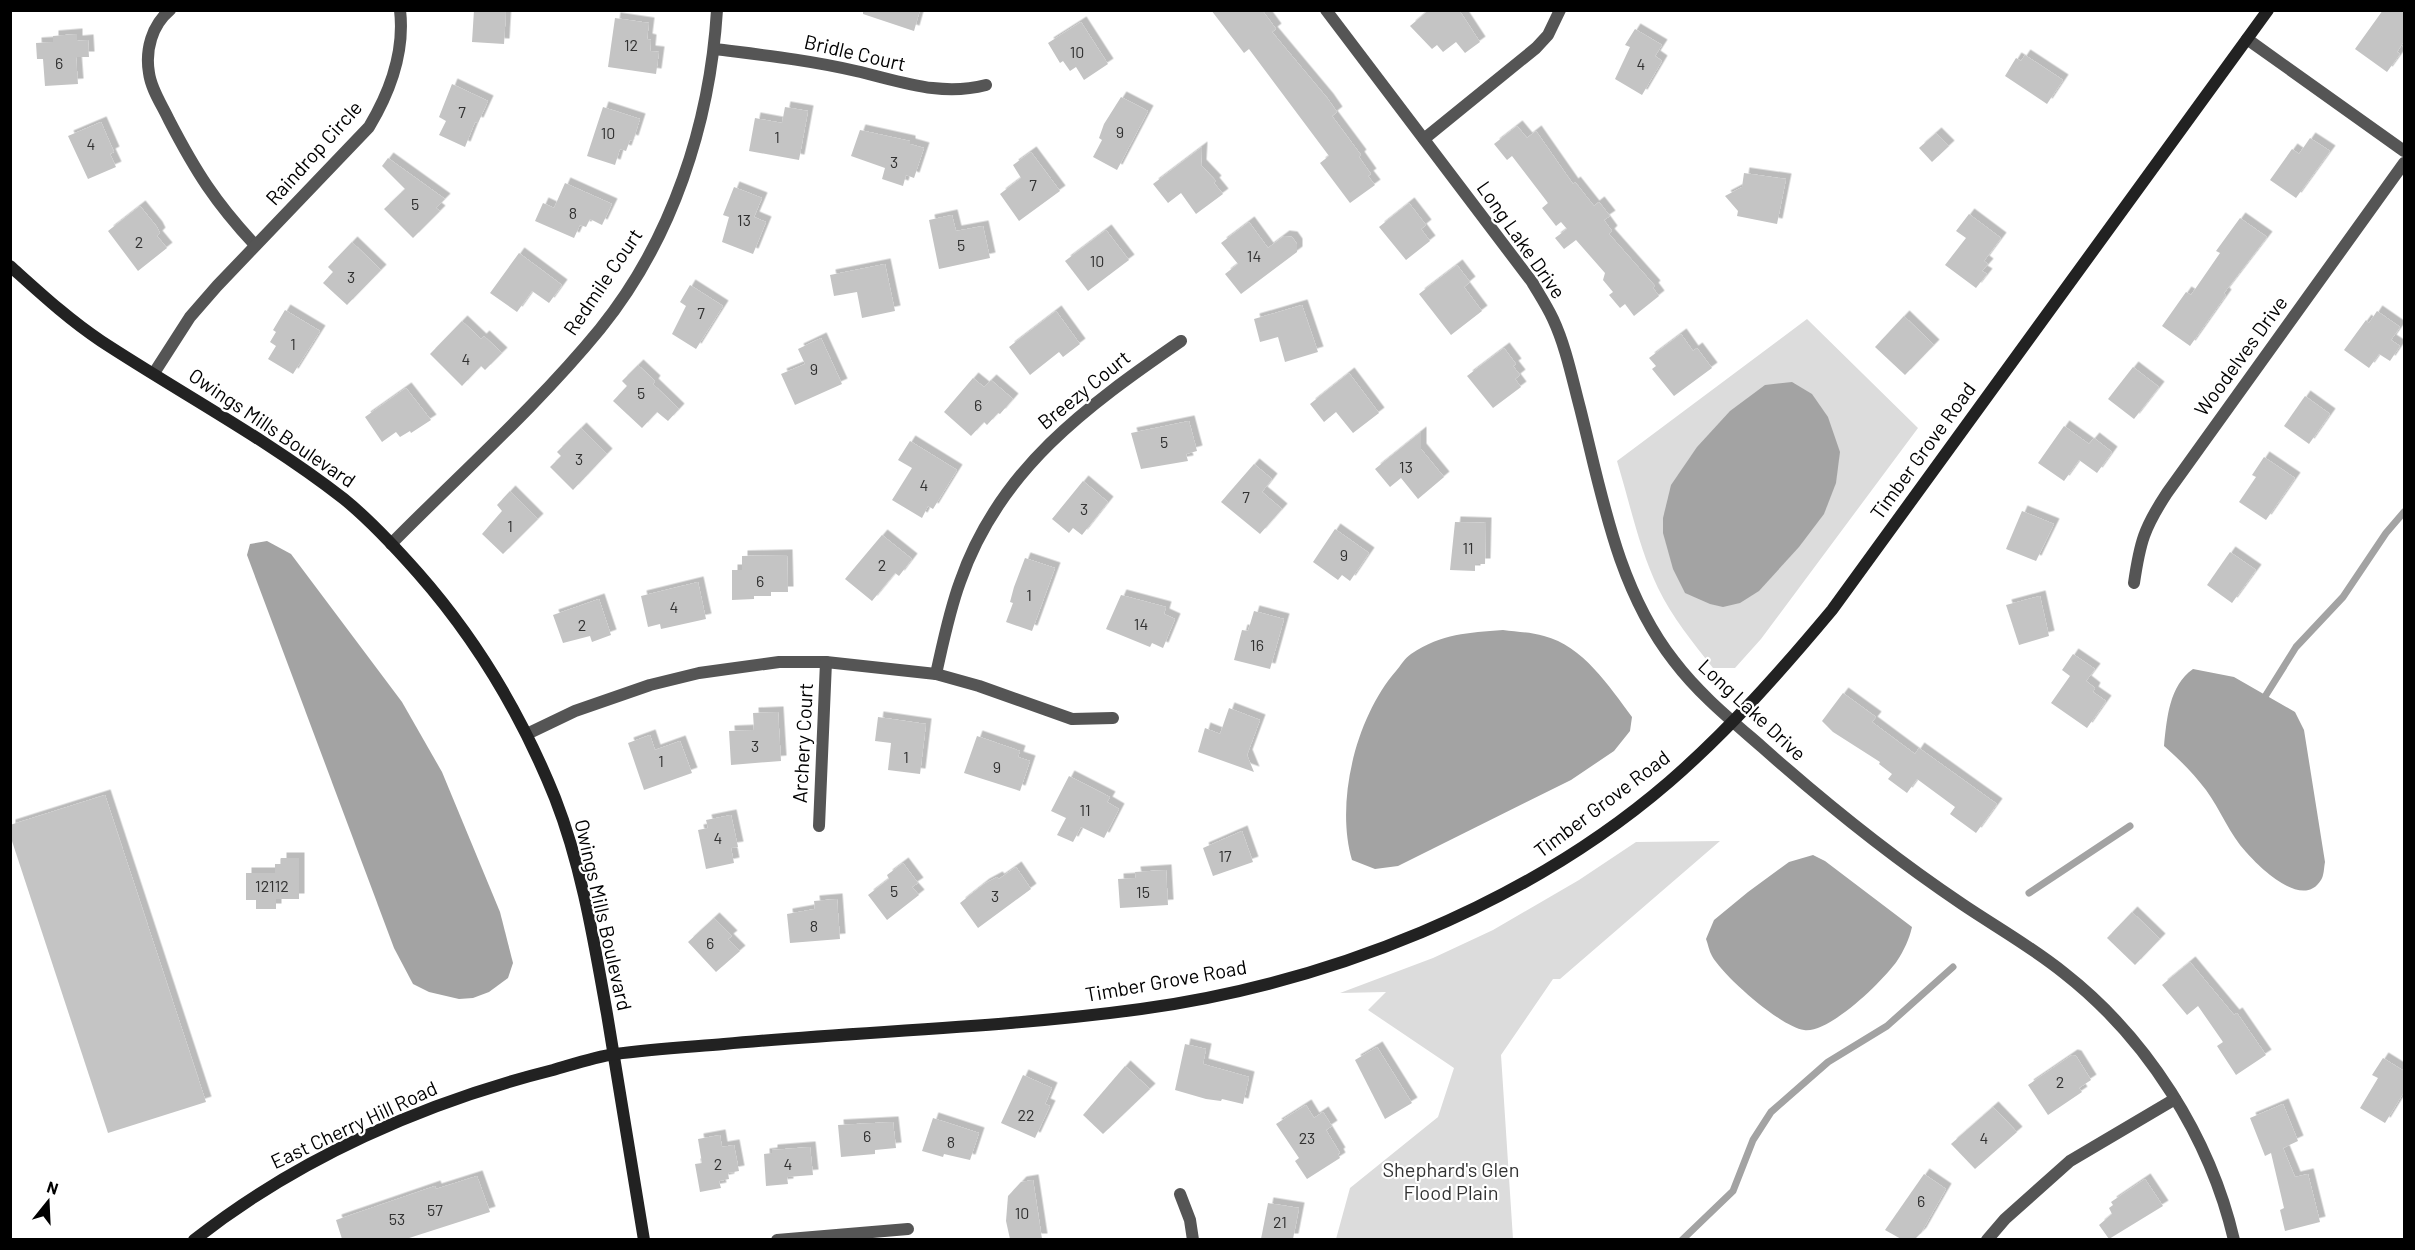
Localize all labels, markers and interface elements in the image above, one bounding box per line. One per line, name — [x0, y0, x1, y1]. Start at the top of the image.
street label: Bridle Court — [802, 29, 908, 75]
house number: 12 — [624, 35, 638, 54]
house number: 10 — [1070, 42, 1084, 61]
house number: 6 — [55, 53, 63, 72]
house number: 4 — [1637, 54, 1645, 73]
street label: Raindrop Circle — [260, 95, 366, 210]
house number: 7 — [458, 102, 466, 121]
house number: 9 — [1116, 122, 1124, 141]
house number: 10 — [601, 123, 615, 142]
house number: 1 — [774, 127, 780, 146]
house number: 4 — [87, 134, 95, 153]
house number: 3 — [890, 152, 898, 171]
house number: 7 — [1029, 175, 1037, 194]
street label: Long Lake Drive — [1472, 176, 1571, 303]
house number: 5 — [411, 194, 419, 213]
house number: 8 — [569, 203, 577, 222]
house number: 13 — [737, 210, 751, 229]
street label: Redmile Court — [558, 224, 647, 339]
house number: 2 — [135, 232, 143, 251]
house number: 5 — [957, 235, 965, 254]
house number: 14 — [1247, 246, 1261, 265]
house number: 10 — [1090, 251, 1104, 270]
house number: 3 — [347, 267, 355, 286]
street label: Woodelves Drive — [2189, 291, 2292, 420]
house number: 7 — [697, 303, 705, 322]
house number: 1 — [290, 334, 296, 353]
street label: Breezy Court — [1032, 345, 1134, 434]
house number: 4 — [462, 349, 470, 368]
house number: 9 — [810, 359, 818, 378]
street label: Owings Mills Boulevard — [185, 362, 360, 492]
street label: Timber Grove Road — [1864, 377, 1980, 524]
house number: 5 — [637, 383, 645, 402]
house number: 6 — [974, 395, 982, 414]
house number: 5 — [1160, 432, 1168, 451]
house number: 3 — [575, 449, 583, 468]
house number: 13 — [1399, 457, 1413, 476]
house number: 4 — [920, 475, 928, 494]
house number: 7 — [1242, 487, 1250, 506]
house number: 3 — [1080, 499, 1088, 518]
house number: 1 — [507, 516, 513, 535]
house number: 11 — [1462, 538, 1474, 557]
house number: 9 — [1340, 545, 1348, 564]
house number: 2 — [878, 555, 886, 574]
house number: 6 — [756, 571, 764, 590]
house number: 1 — [1026, 585, 1032, 604]
house number: 4 — [670, 597, 678, 616]
house number: 14 — [1134, 614, 1148, 633]
house number: 2 — [578, 615, 586, 634]
house number: 16 — [1250, 635, 1264, 654]
street label: Long Lake Drive — [1694, 653, 1811, 765]
street label: Archery Court — [787, 682, 817, 804]
house number: 3 — [751, 736, 759, 755]
street label: Timber Grove Road — [1529, 744, 1674, 862]
house number: 1 — [903, 747, 909, 766]
house number: 1 — [658, 751, 664, 770]
house number: 9 — [993, 757, 1001, 776]
house number: 11 — [1079, 800, 1091, 819]
street label: Owings Mills Boulevard — [570, 817, 638, 1013]
house number: 4 — [714, 828, 722, 847]
house number: 17 — [1218, 846, 1232, 865]
house number: 12112 — [255, 876, 289, 895]
house number: 5 — [890, 881, 898, 900]
house number: 15 — [1136, 882, 1150, 901]
house number: 3 — [991, 886, 999, 905]
house number: 8 — [810, 916, 818, 935]
house number: 6 — [706, 933, 714, 952]
street label: Timber Grove Road — [1083, 954, 1248, 1006]
house number: 2 — [2056, 1072, 2064, 1091]
street label: East Cherry Hill Road — [267, 1075, 440, 1173]
house number: 22 — [1017, 1105, 1035, 1124]
house number: 6 — [863, 1126, 871, 1145]
house number: 23 — [1299, 1128, 1315, 1147]
house number: 4 — [1980, 1128, 1988, 1147]
house number: 8 — [947, 1132, 955, 1151]
house number: 2 — [714, 1154, 722, 1173]
house number: 4 — [784, 1154, 792, 1173]
park label: Shephard's Glen Flood Plain — [1382, 1157, 1520, 1204]
north arrow — [18, 1172, 78, 1232]
text: N — [45, 1177, 61, 1198]
house number: 6 — [1917, 1191, 1925, 1210]
house number: 57 — [427, 1200, 443, 1219]
house number: 10 — [1015, 1203, 1029, 1222]
house number: 53 — [389, 1209, 405, 1228]
house number: 21 — [1273, 1212, 1287, 1231]

